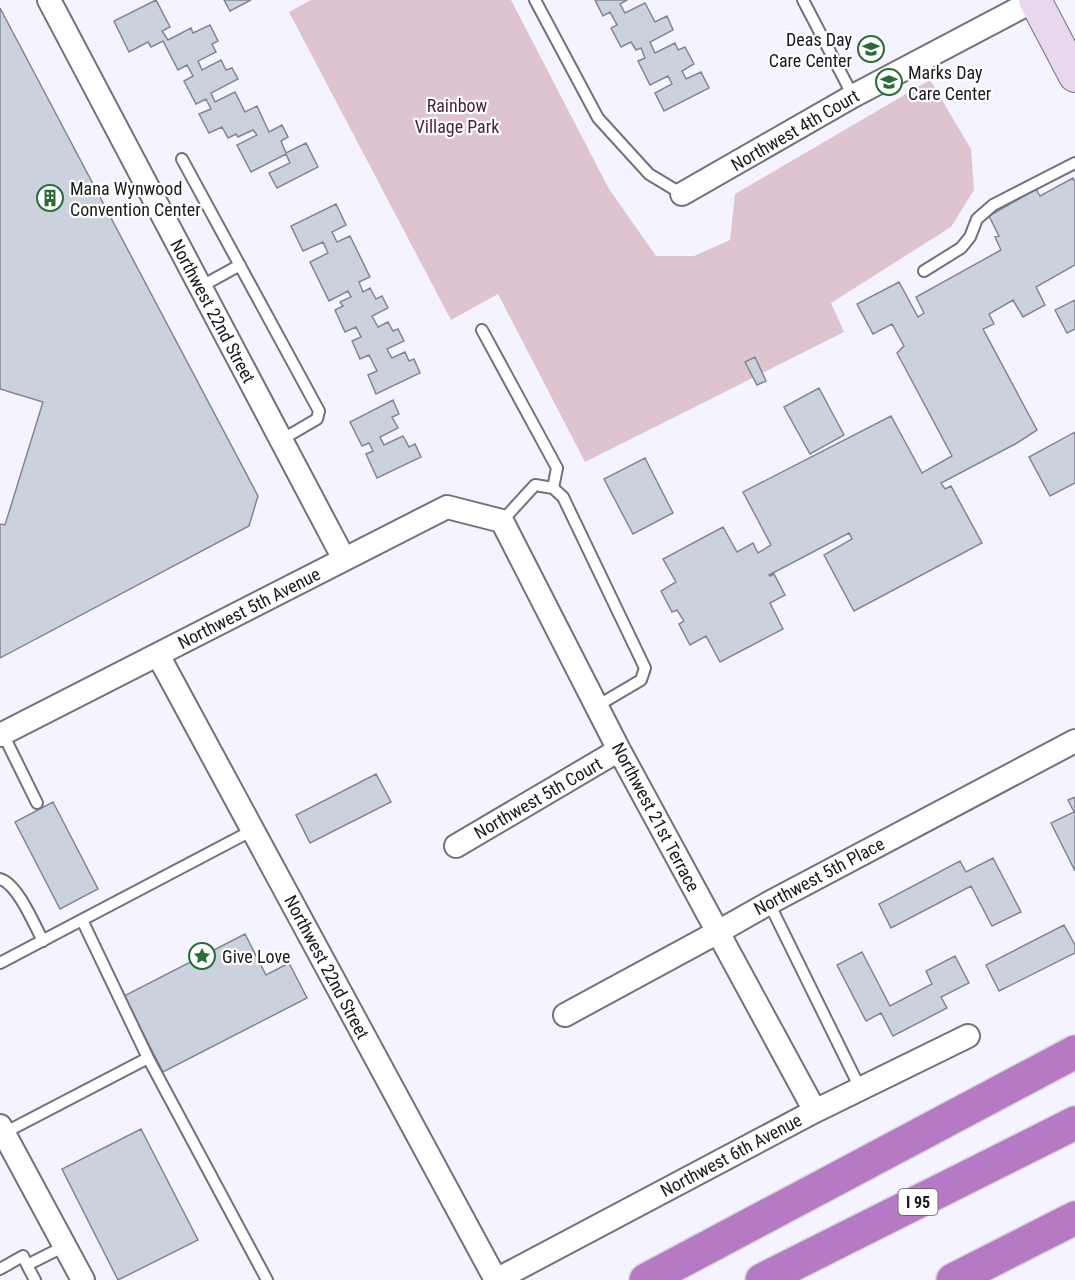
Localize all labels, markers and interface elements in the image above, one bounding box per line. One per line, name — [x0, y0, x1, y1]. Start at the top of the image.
place label: Deas Day Care Center — [769, 29, 853, 71]
school or university icon: Deas Day Care Center — [856, 34, 886, 64]
place label: Marks Day Care Center — [908, 62, 992, 104]
school or university icon: Marks Day Care Center — [874, 67, 904, 97]
street label: Northwest 4th Court — [727, 85, 863, 175]
park label: Rainbow Village Park — [415, 95, 499, 137]
place label: Mana Wynwood Convention Center — [70, 178, 201, 220]
building icon: Mana Wynwood Convention Center — [35, 183, 65, 213]
street label: Northwest 22nd Street — [166, 236, 260, 386]
street label: Northwest 5th Avenue — [174, 563, 324, 653]
street label: Northwest 21st Terrace — [608, 739, 704, 895]
street label: Northwest 5th Court — [470, 753, 606, 843]
street label: Northwest 5th Place — [750, 833, 888, 919]
street label: Northwest 22nd Street — [280, 892, 374, 1042]
place icon: Give Love — [187, 941, 217, 971]
place label: Give Love — [222, 946, 290, 967]
street label: Northwest 6th Avenue — [657, 1109, 805, 1201]
road number: I 95 — [898, 1189, 938, 1215]

